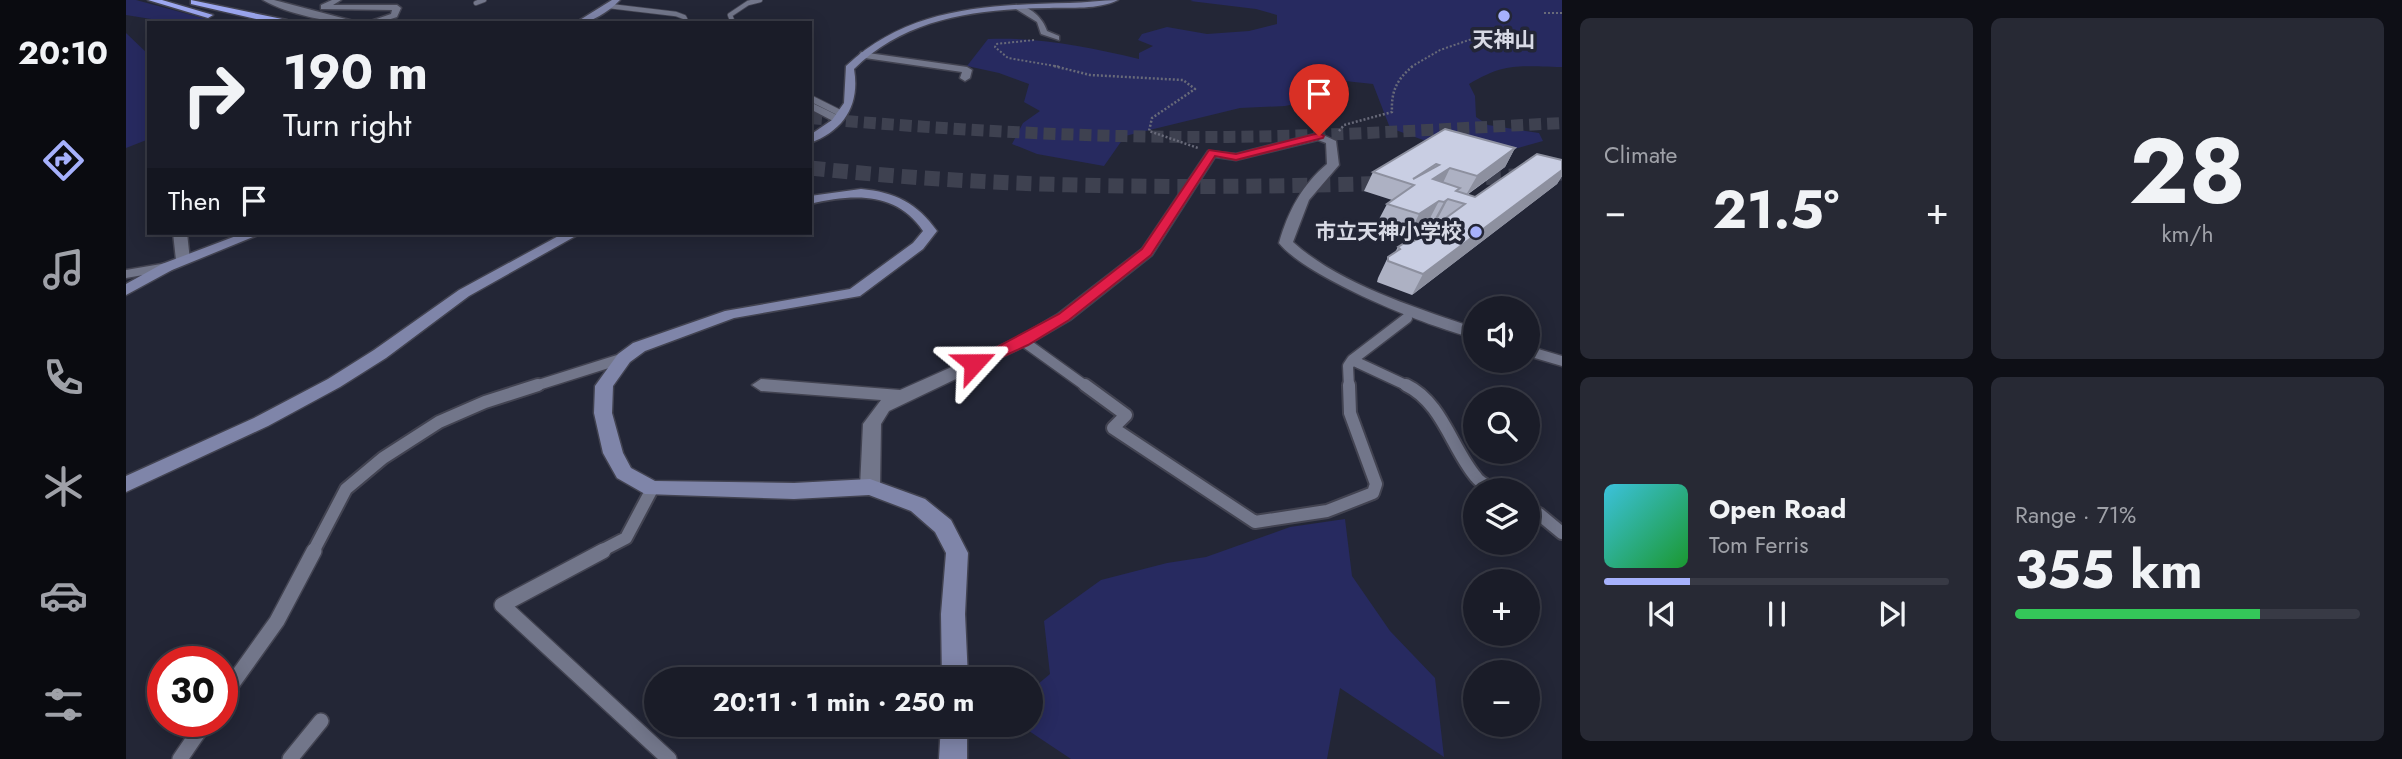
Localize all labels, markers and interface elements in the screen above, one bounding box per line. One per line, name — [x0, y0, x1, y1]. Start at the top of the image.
marker: 天神山 — [1496, 8, 1512, 24]
place label: 天神山 — [1473, 25, 1536, 55]
text: 20:10 — [18, 30, 108, 76]
text: 190 m — [283, 37, 428, 107]
icon: right — [168, 49, 259, 140]
pin — [1289, 64, 1349, 136]
icon: arrive — [1300, 75, 1338, 113]
text: Turn right — [283, 102, 412, 148]
text: 28 — [2129, 106, 2246, 237]
icon: directions — [39, 136, 88, 185]
text: Climate — [1604, 138, 1677, 172]
text: 21.5° — [1713, 172, 1839, 248]
text: Then — [168, 182, 221, 220]
icon: arrive — [235, 182, 273, 220]
text: − — [1604, 183, 1626, 238]
text: + — [1926, 183, 1949, 238]
place label: 市立天神小学校 — [1315, 217, 1462, 247]
text: km/h — [2162, 217, 2213, 251]
marker: 市立天神小学校 — [1468, 224, 1484, 240]
icon: music — [39, 245, 88, 294]
map controls — [1463, 296, 1540, 737]
button: sound — [1463, 296, 1540, 373]
position arrow — [937, 326, 1011, 400]
icon: phone — [39, 353, 88, 402]
button: search — [1463, 387, 1540, 464]
icon: climate — [39, 462, 88, 511]
button: layers — [1463, 478, 1540, 555]
text: Open Road — [1709, 490, 1846, 528]
text: Range · 71% — [2015, 498, 2136, 532]
text: Tom Ferris — [1709, 528, 1808, 562]
text: 355 km — [2015, 532, 2203, 608]
button: + — [1463, 569, 1540, 646]
icon: car — [39, 571, 88, 620]
icon: previous — [1643, 595, 1681, 633]
icon: pause — [1758, 595, 1796, 633]
icon: next — [1873, 595, 1911, 633]
speed limit sign: 30 — [147, 646, 238, 737]
button: − — [1463, 660, 1540, 737]
icon: filters — [39, 680, 88, 729]
text: 20:11 · 1 min · 250 m — [713, 683, 974, 721]

